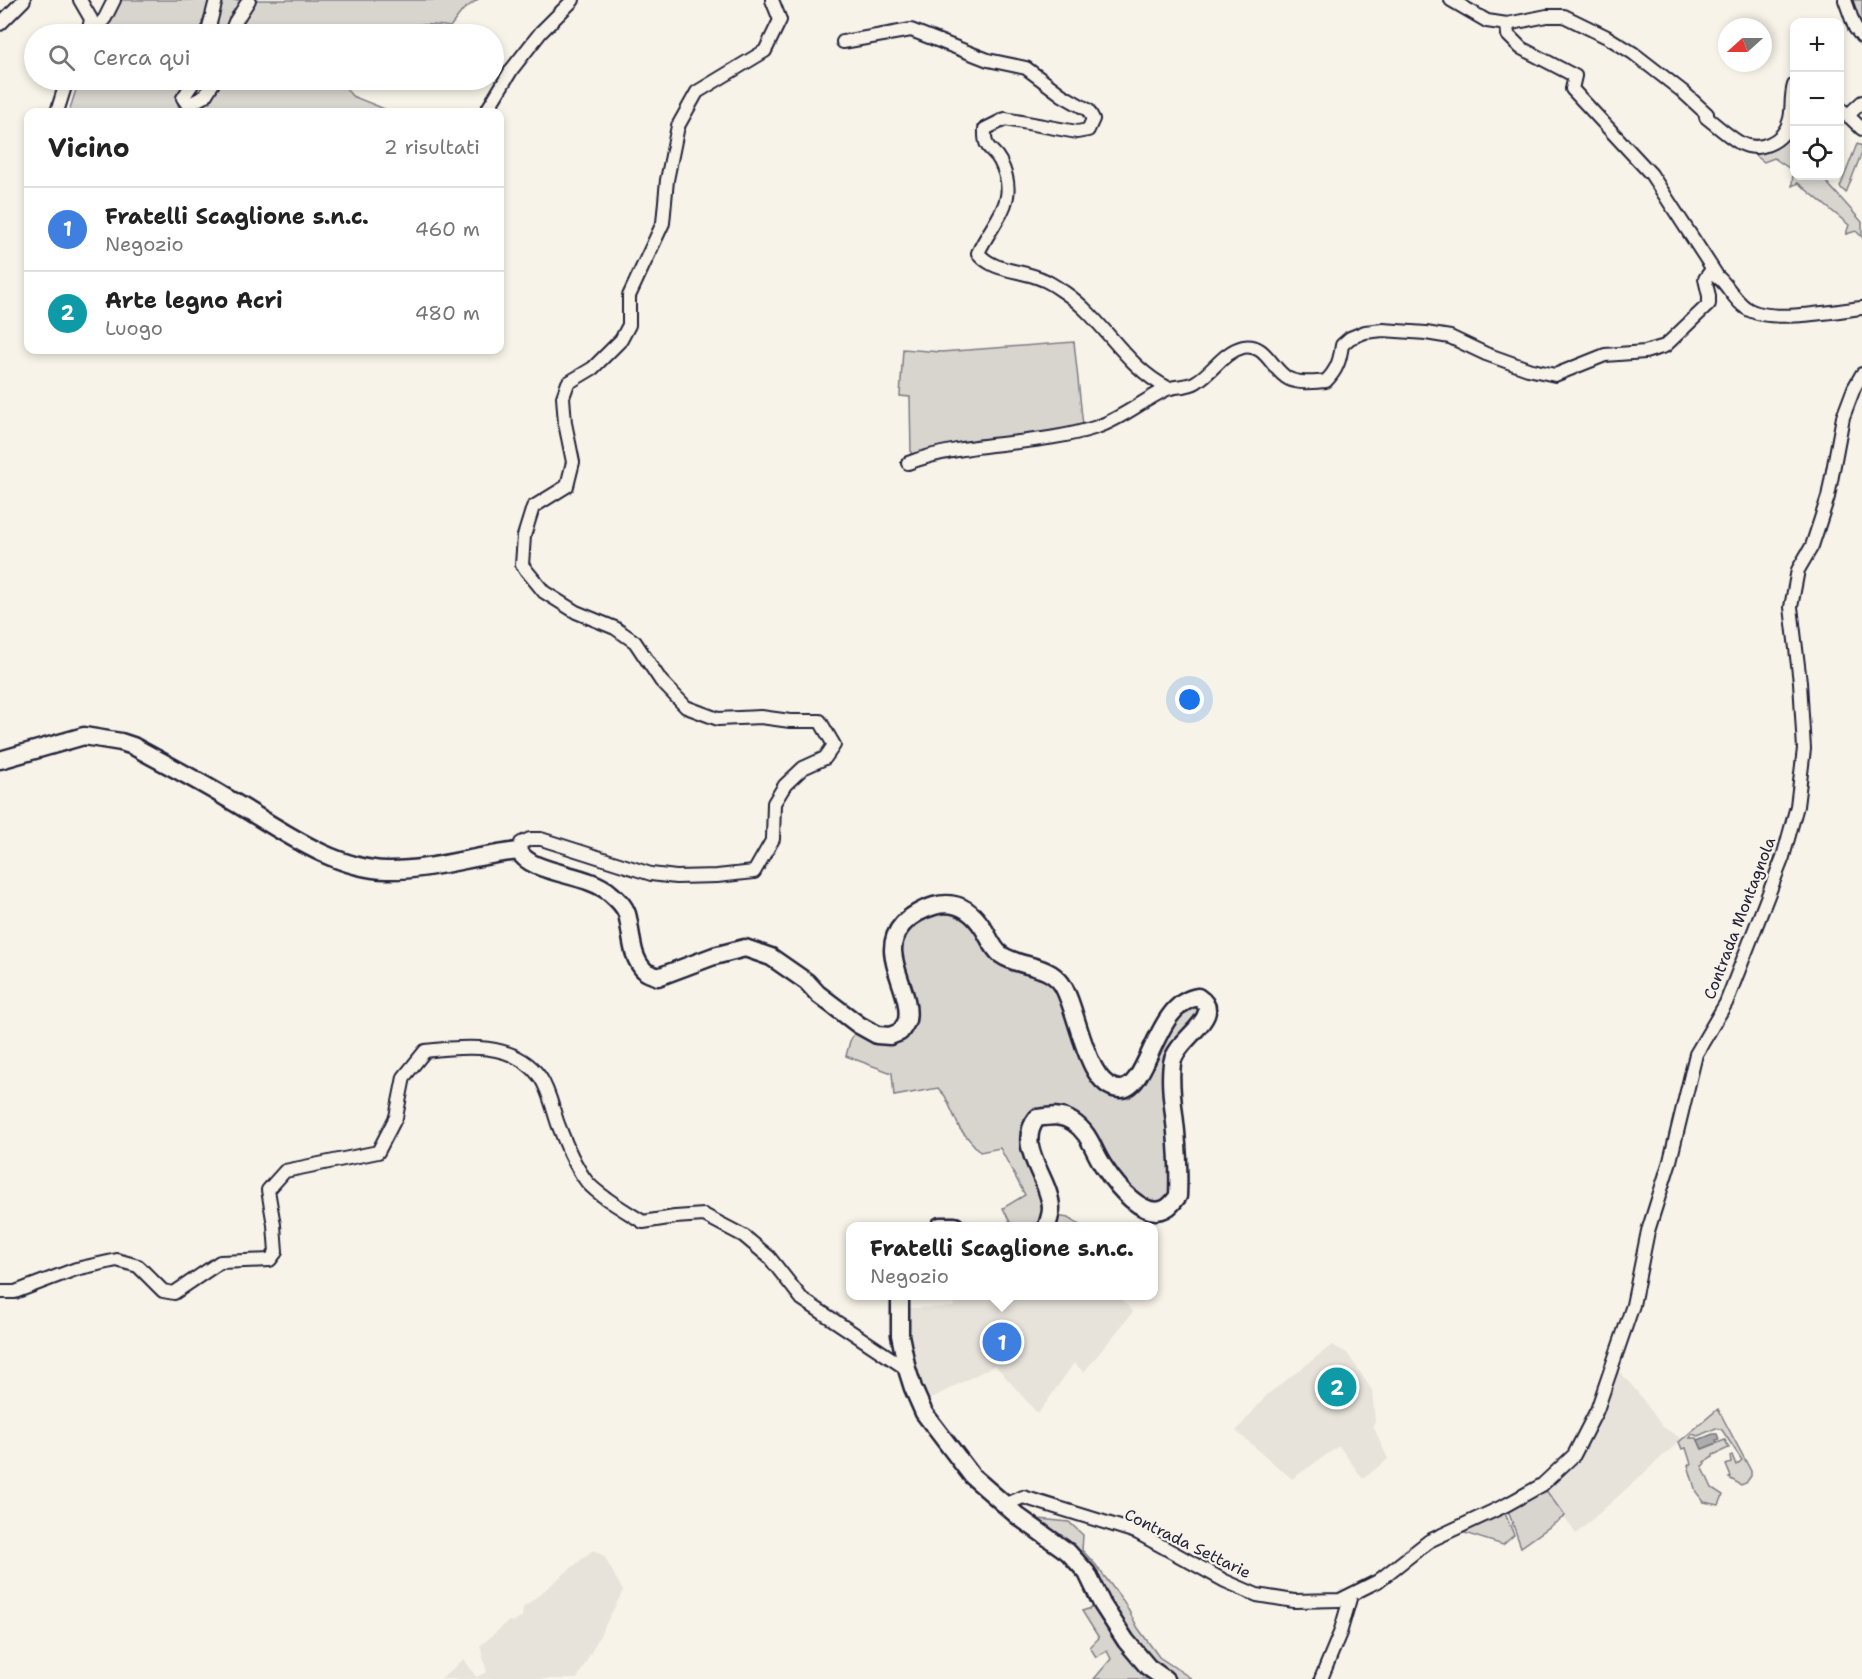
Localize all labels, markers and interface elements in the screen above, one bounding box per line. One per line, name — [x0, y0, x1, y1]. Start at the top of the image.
north arrow — [1718, 18, 1772, 72]
map controls — [1790, 18, 1844, 180]
button: + — [1790, 18, 1844, 72]
search box — [24, 24, 504, 90]
icon: search — [45, 41, 78, 74]
text: Cerca qui — [93, 43, 191, 72]
button: − — [1790, 72, 1844, 126]
button: locate — [1790, 126, 1844, 180]
text: Vicino — [48, 130, 130, 165]
text: 2 risultati — [384, 134, 480, 160]
text: Fratelli Scaglione s.n.c. — [105, 202, 369, 231]
text: 1 — [63, 216, 72, 242]
text: 460 m — [415, 216, 480, 242]
text: Negozio — [105, 231, 184, 257]
text: Arte legno Acri — [105, 286, 283, 315]
text: 2 — [61, 300, 75, 326]
text: 480 m — [415, 300, 480, 326]
text: Luogo — [105, 315, 163, 341]
your location — [1175, 685, 1204, 714]
street label: Contrada Montagnola — [1699, 834, 1780, 1002]
popup — [846, 1222, 1158, 1300]
text: Fratelli Scaglione s.n.c. — [870, 1234, 1134, 1263]
text: Negozio — [870, 1263, 949, 1289]
pin: 1 — [982, 1320, 1022, 1364]
pin: 2 — [1318, 1364, 1356, 1410]
street label: Contrada Settarie — [1121, 1504, 1255, 1583]

